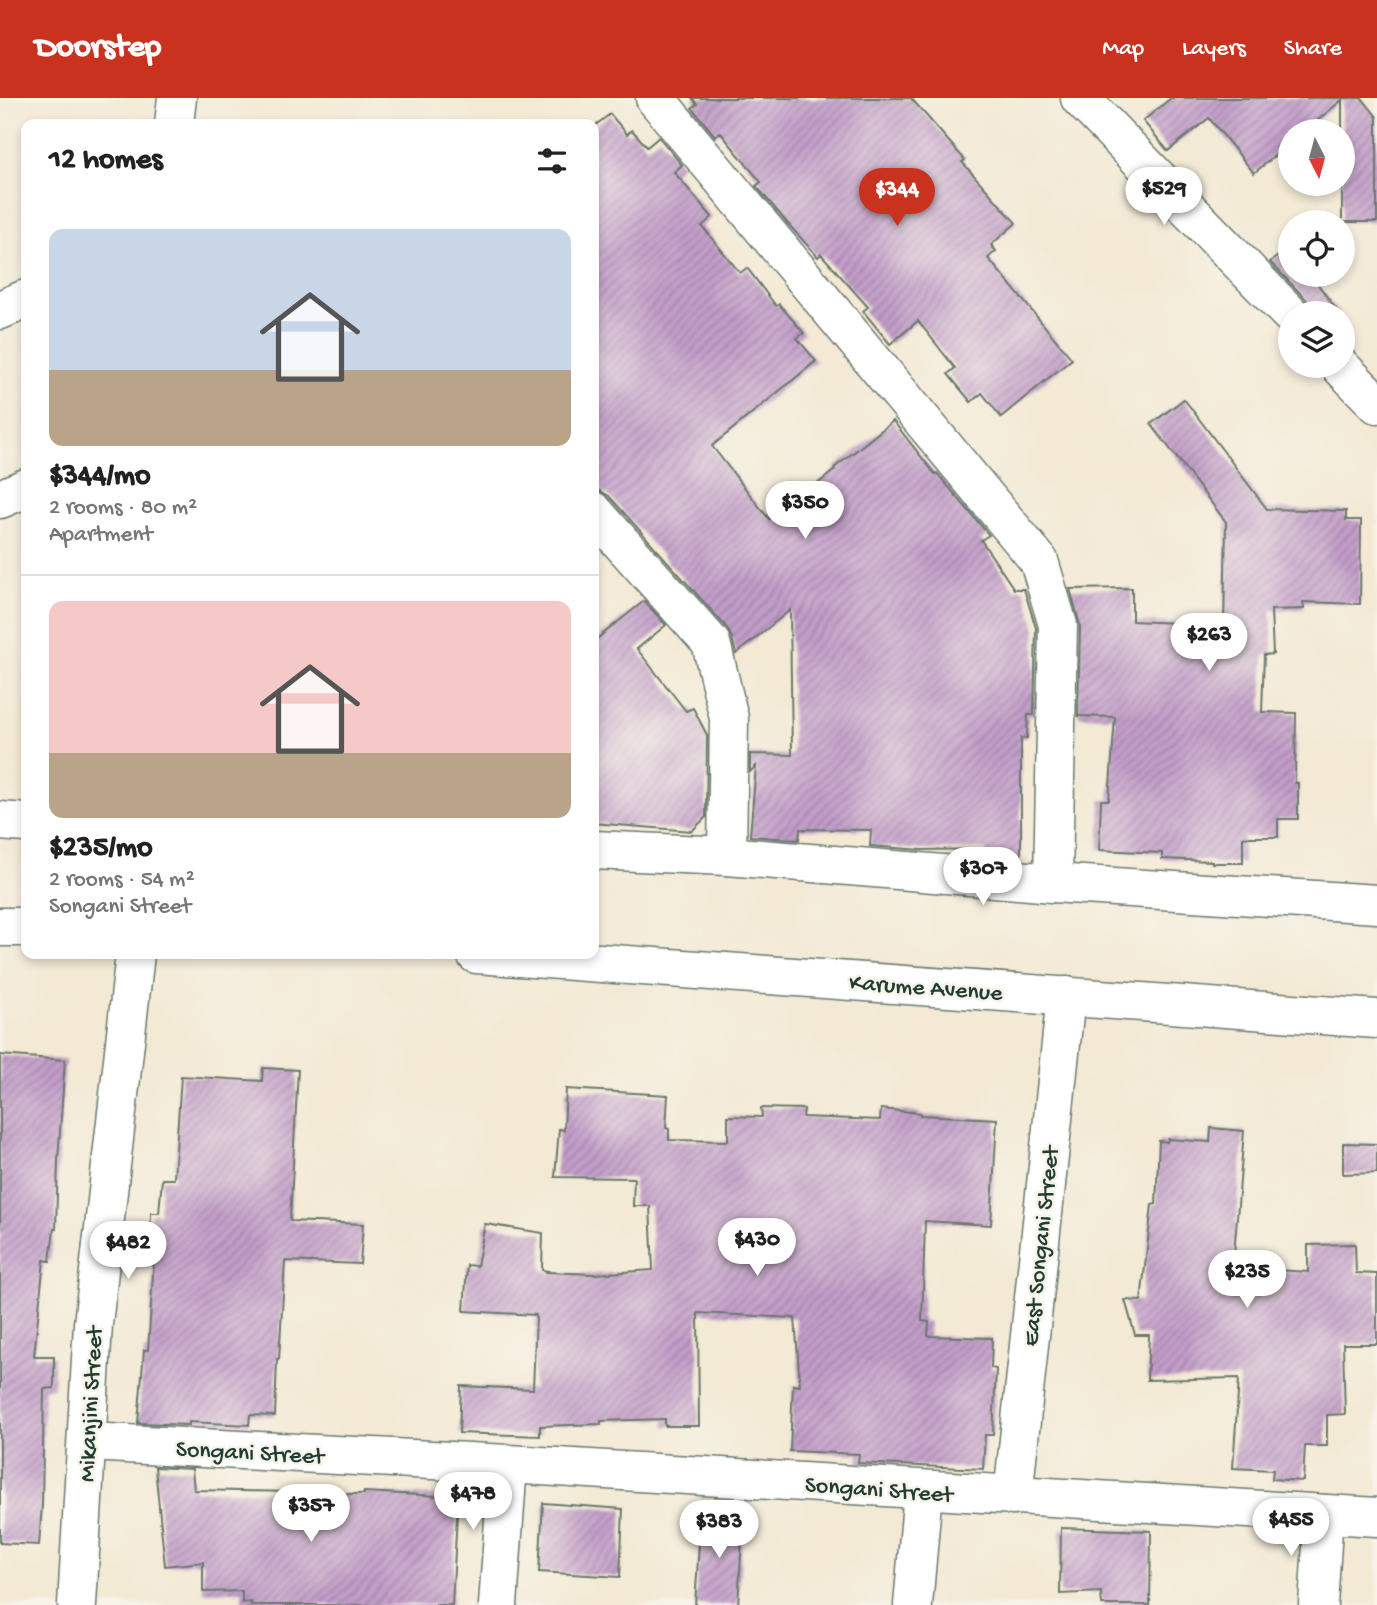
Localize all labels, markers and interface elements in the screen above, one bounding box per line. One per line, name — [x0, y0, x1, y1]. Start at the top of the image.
text: Doorstep — [35, 30, 161, 68]
text: Map — [1102, 35, 1144, 64]
text: Layers — [1182, 35, 1246, 64]
text: Share — [1284, 35, 1342, 64]
north arrow — [1278, 119, 1354, 196]
map controls — [1278, 119, 1355, 378]
icon: filters — [533, 142, 571, 180]
text: 12 homes — [49, 144, 162, 179]
pin: $529 — [1123, 167, 1205, 227]
pin: $344 — [856, 169, 938, 228]
text: $529 — [1141, 176, 1187, 203]
text: $344 — [875, 177, 919, 204]
button: locate — [1278, 210, 1355, 287]
icon: home — [247, 274, 373, 400]
button: layers — [1278, 301, 1355, 378]
text: $344/mo — [49, 460, 151, 495]
pin: $350 — [764, 482, 846, 541]
text: $350 — [781, 490, 829, 517]
text: 2 rooms · 80 m² — [49, 495, 197, 522]
text: Apartment — [49, 522, 153, 549]
pin: $263 — [1168, 614, 1250, 673]
text: $263 — [1186, 622, 1232, 649]
icon: home — [247, 646, 373, 772]
text: $235/mo — [49, 832, 153, 867]
pin: $307 — [942, 848, 1024, 907]
text: $307 — [959, 856, 1007, 883]
text: 2 rooms · 54 m² — [49, 867, 195, 894]
text: Songani Street — [49, 894, 191, 921]
street label: Karume Avenue — [848, 970, 1004, 1009]
street label: East Songani Street — [1018, 1143, 1068, 1348]
pin: $430 — [716, 1218, 798, 1278]
pin: $482 — [87, 1222, 169, 1281]
text: $430 — [734, 1227, 780, 1254]
text: $482 — [105, 1230, 151, 1257]
pin: $235 — [1206, 1250, 1288, 1310]
text: $235 — [1224, 1259, 1270, 1286]
street label: Mikanjini Street — [74, 1323, 111, 1483]
street label: Songani Street — [175, 1436, 327, 1473]
pin: $478 — [432, 1472, 514, 1532]
street label: Songani Street — [804, 1472, 956, 1511]
text: $478 — [450, 1481, 496, 1508]
pin: $357 — [270, 1484, 352, 1544]
text: $357 — [288, 1493, 334, 1520]
pin: $455 — [1250, 1498, 1332, 1558]
pin: $383 — [678, 1500, 760, 1560]
text: $455 — [1268, 1507, 1314, 1534]
text: $383 — [696, 1509, 742, 1536]

